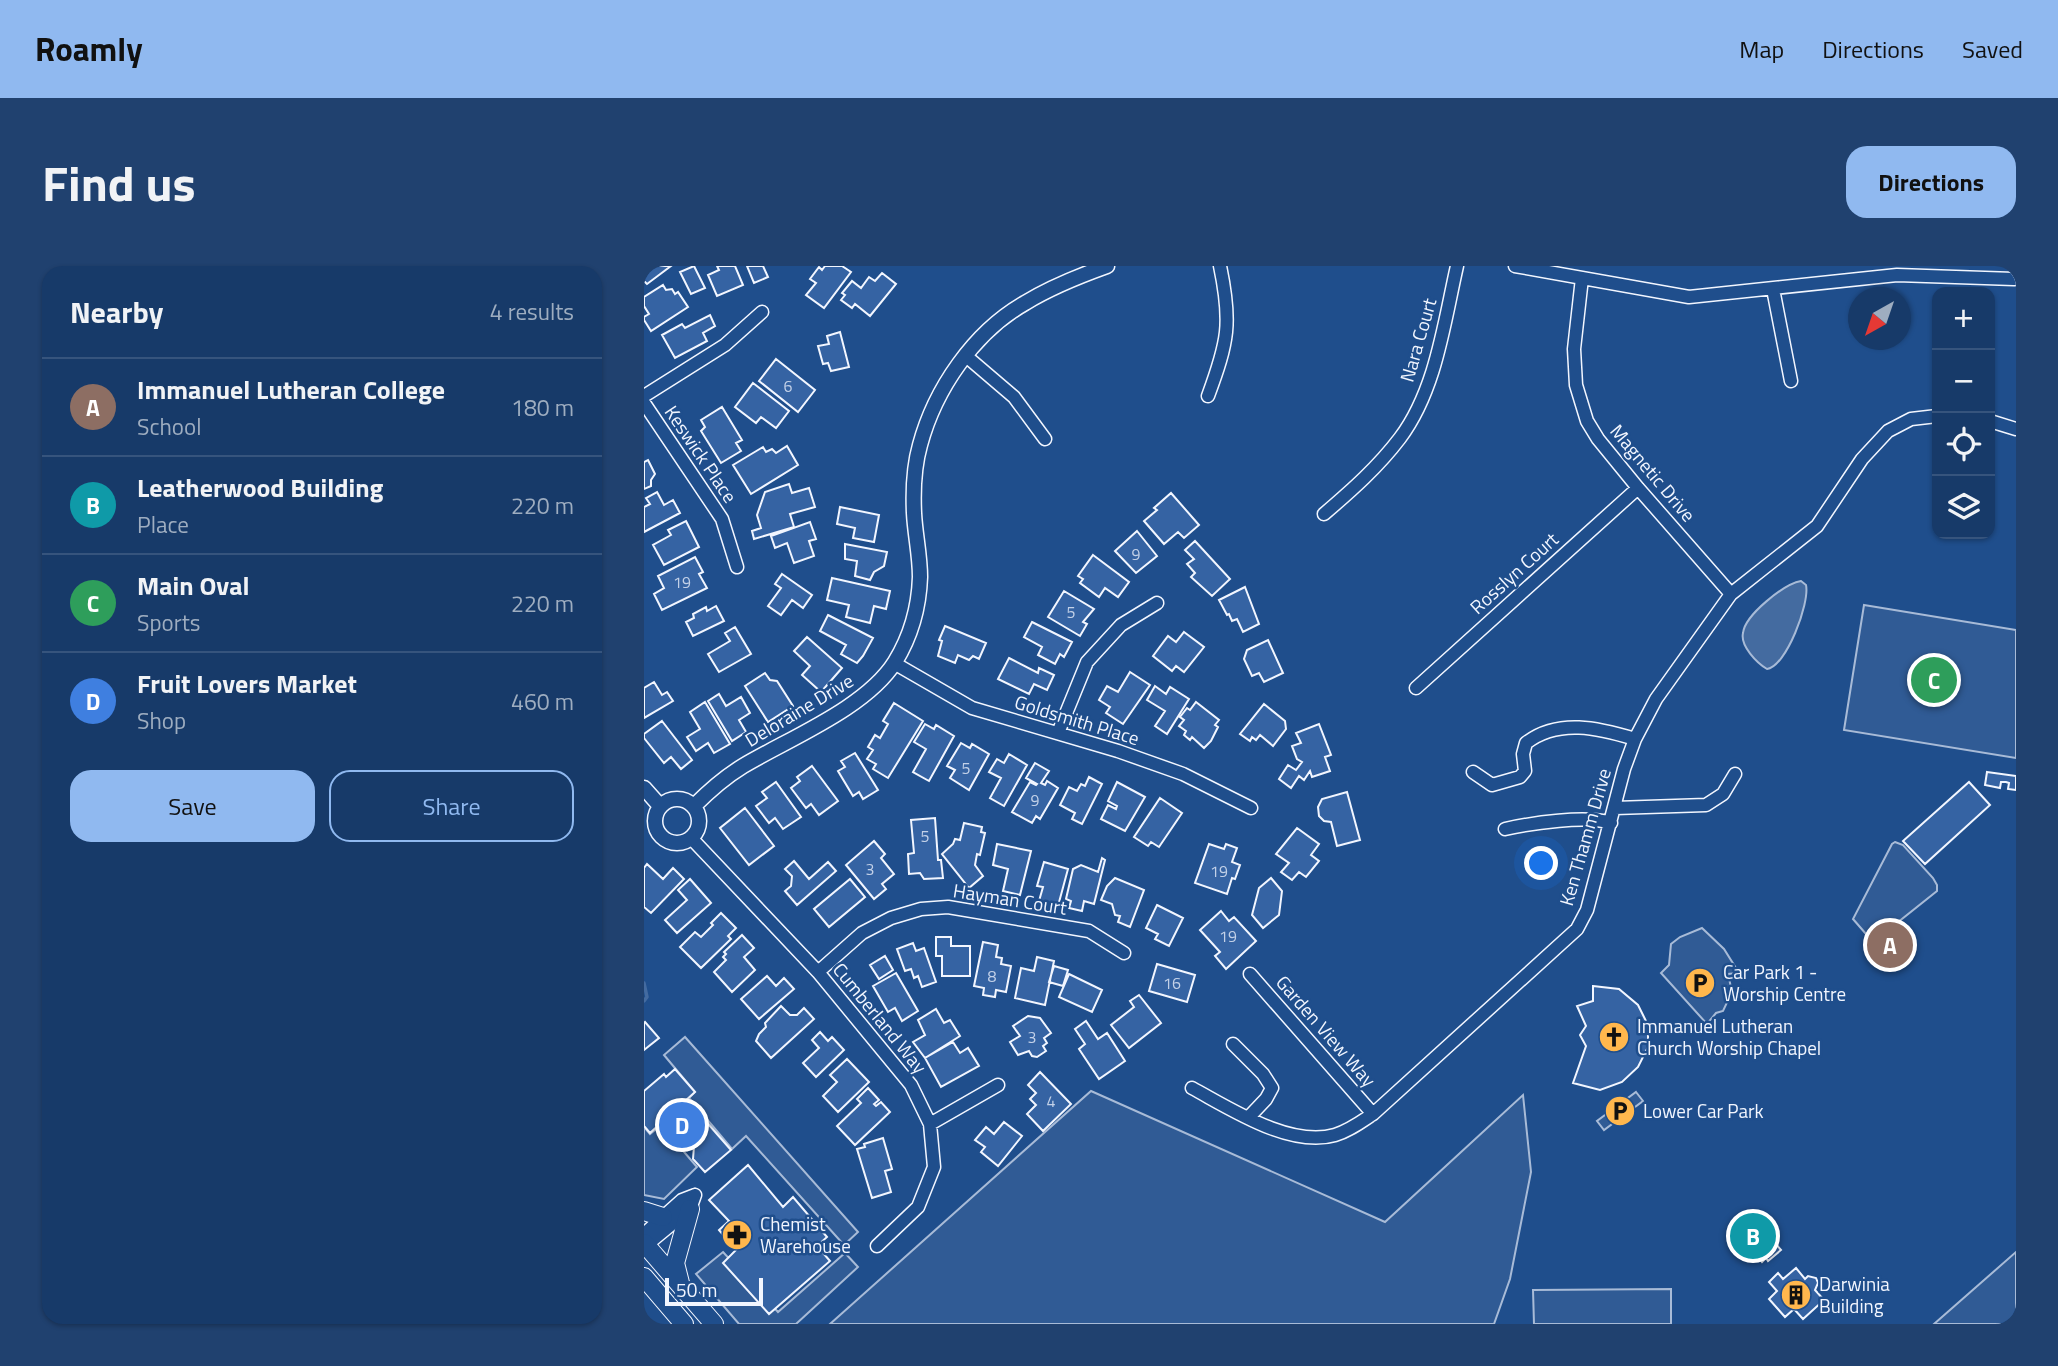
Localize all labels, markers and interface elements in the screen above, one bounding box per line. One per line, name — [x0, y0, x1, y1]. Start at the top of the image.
text: Roamly — [35, 24, 143, 74]
text: Map — [1739, 31, 1784, 67]
text: Directions — [1822, 31, 1924, 67]
text: Saved — [1962, 31, 2023, 67]
text: Find us — [42, 145, 196, 220]
button: Directions — [1846, 146, 2016, 218]
north arrow — [1848, 287, 1911, 350]
map controls — [1932, 287, 1995, 539]
button: + — [1932, 287, 1995, 350]
text: Nearby — [70, 289, 163, 335]
text: 4 results — [490, 294, 574, 329]
street label: Nara Court — [1392, 294, 1443, 385]
button: − — [1932, 350, 1995, 413]
text: Immanuel Lutheran College — [137, 370, 445, 409]
house number: 6 — [784, 374, 793, 398]
text: A — [86, 390, 100, 425]
text: 180 m — [511, 390, 574, 425]
street label: Keswick Place — [658, 399, 745, 508]
text: School — [137, 409, 201, 444]
button: locate — [1932, 413, 1995, 476]
street label: Magnetic Drive — [1604, 417, 1703, 528]
text: Leatherwood Building — [137, 468, 384, 507]
button: layers — [1932, 476, 1995, 539]
text: B — [86, 488, 100, 523]
text: 220 m — [511, 488, 574, 523]
text: Place — [137, 507, 189, 542]
street label: Rosslyn Court — [1463, 525, 1565, 620]
house number: 9 — [1132, 542, 1141, 566]
text: Main Oval — [137, 566, 249, 605]
house number: 19 — [673, 570, 691, 594]
text: C — [87, 586, 99, 621]
text: 220 m — [511, 586, 574, 621]
house number: 5 — [1067, 600, 1076, 624]
text: Sports — [137, 605, 200, 640]
pin: C — [1911, 654, 1957, 706]
text: Fruit Lovers Market — [137, 664, 357, 703]
street label: Deloraine Drive — [739, 666, 859, 753]
text: D — [86, 684, 100, 719]
text: 460 m — [511, 684, 574, 719]
street label: Goldsmith Place — [1011, 687, 1143, 752]
text: Shop — [137, 703, 186, 738]
house number: 5 — [962, 756, 971, 780]
street label: Ken Thamm Drive — [1551, 765, 1618, 909]
button: Save — [70, 770, 315, 842]
button: Share — [329, 770, 574, 842]
house number: 9 — [1031, 788, 1040, 812]
house number: 5 — [921, 824, 930, 848]
your location — [1524, 846, 1558, 880]
house number: 3 — [866, 857, 874, 881]
house number: 19 — [1210, 859, 1228, 883]
street label: Hayman Court — [951, 875, 1069, 922]
pin: A — [1867, 919, 1913, 971]
house number: 19 — [1219, 924, 1237, 948]
street label: Cumberland Way — [826, 956, 934, 1080]
place label: Car Park 1 - Worship Centre — [1723, 957, 1846, 1008]
house number: 8 — [988, 964, 997, 988]
parking icon: Car Park 1 - Worship Centre — [1683, 966, 1717, 1000]
street label: Garden View Way — [1269, 968, 1383, 1093]
house number: 16 — [1163, 971, 1181, 995]
place label: Immanuel Lutheran Church Worship Chapel — [1637, 1011, 1821, 1062]
church icon: Immanuel Lutheran Church Worship Chapel — [1597, 1020, 1631, 1054]
house number: 3 — [1028, 1025, 1036, 1049]
house number: 4 — [1047, 1089, 1056, 1113]
parking icon: Lower Car Park — [1603, 1094, 1637, 1128]
place label: Lower Car Park — [1643, 1096, 1764, 1125]
pin: D — [659, 1099, 705, 1151]
place label: Chemist Warehouse — [760, 1209, 851, 1260]
pin: B — [1730, 1210, 1776, 1262]
pharmacy icon: Chemist Warehouse — [720, 1218, 754, 1252]
place label: Darwinia Building — [1819, 1269, 1890, 1320]
scale bar — [665, 1275, 763, 1307]
text: 50 m — [676, 1275, 717, 1304]
building icon: Darwinia Building — [1779, 1278, 1813, 1312]

